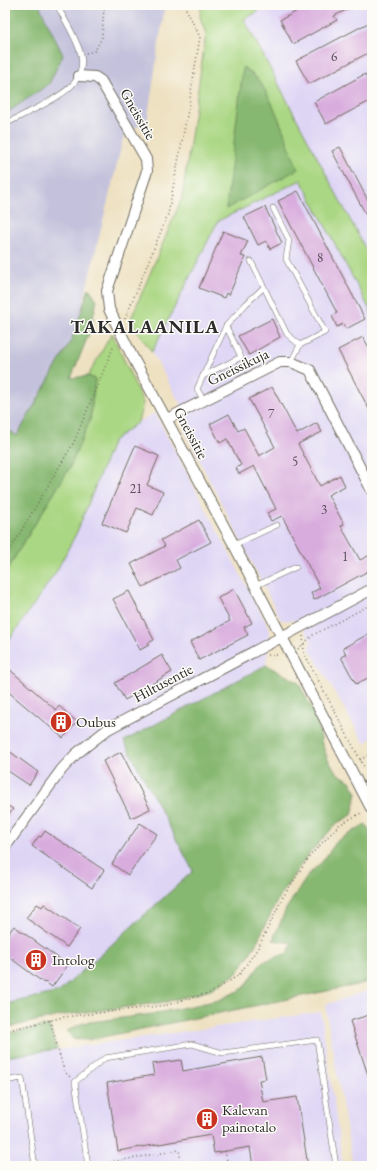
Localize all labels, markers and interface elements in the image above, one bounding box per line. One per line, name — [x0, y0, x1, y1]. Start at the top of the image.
house number: 6 — [331, 48, 337, 65]
street label: Gneissitie — [116, 85, 161, 143]
house number: 8 — [317, 249, 323, 266]
district label: TAKALAANILA — [70, 314, 220, 339]
street label: Gneissikuja — [204, 344, 272, 390]
street label: Gneissitie — [170, 404, 213, 462]
house number: 7 — [268, 405, 275, 422]
house number: 5 — [292, 453, 298, 470]
house number: 21 — [130, 480, 142, 497]
house number: 3 — [321, 501, 327, 518]
house number: 1 — [342, 548, 348, 565]
street label: Hiltusentie — [130, 659, 196, 706]
building icon: Oubus — [48, 709, 74, 735]
place label: Oubus — [76, 712, 116, 731]
building icon: Intolog — [23, 947, 49, 973]
place label: Intolog — [52, 950, 95, 969]
place label: Kalevan painotalo — [222, 1100, 276, 1136]
building icon: Kalevan painotalo — [194, 1106, 220, 1132]

